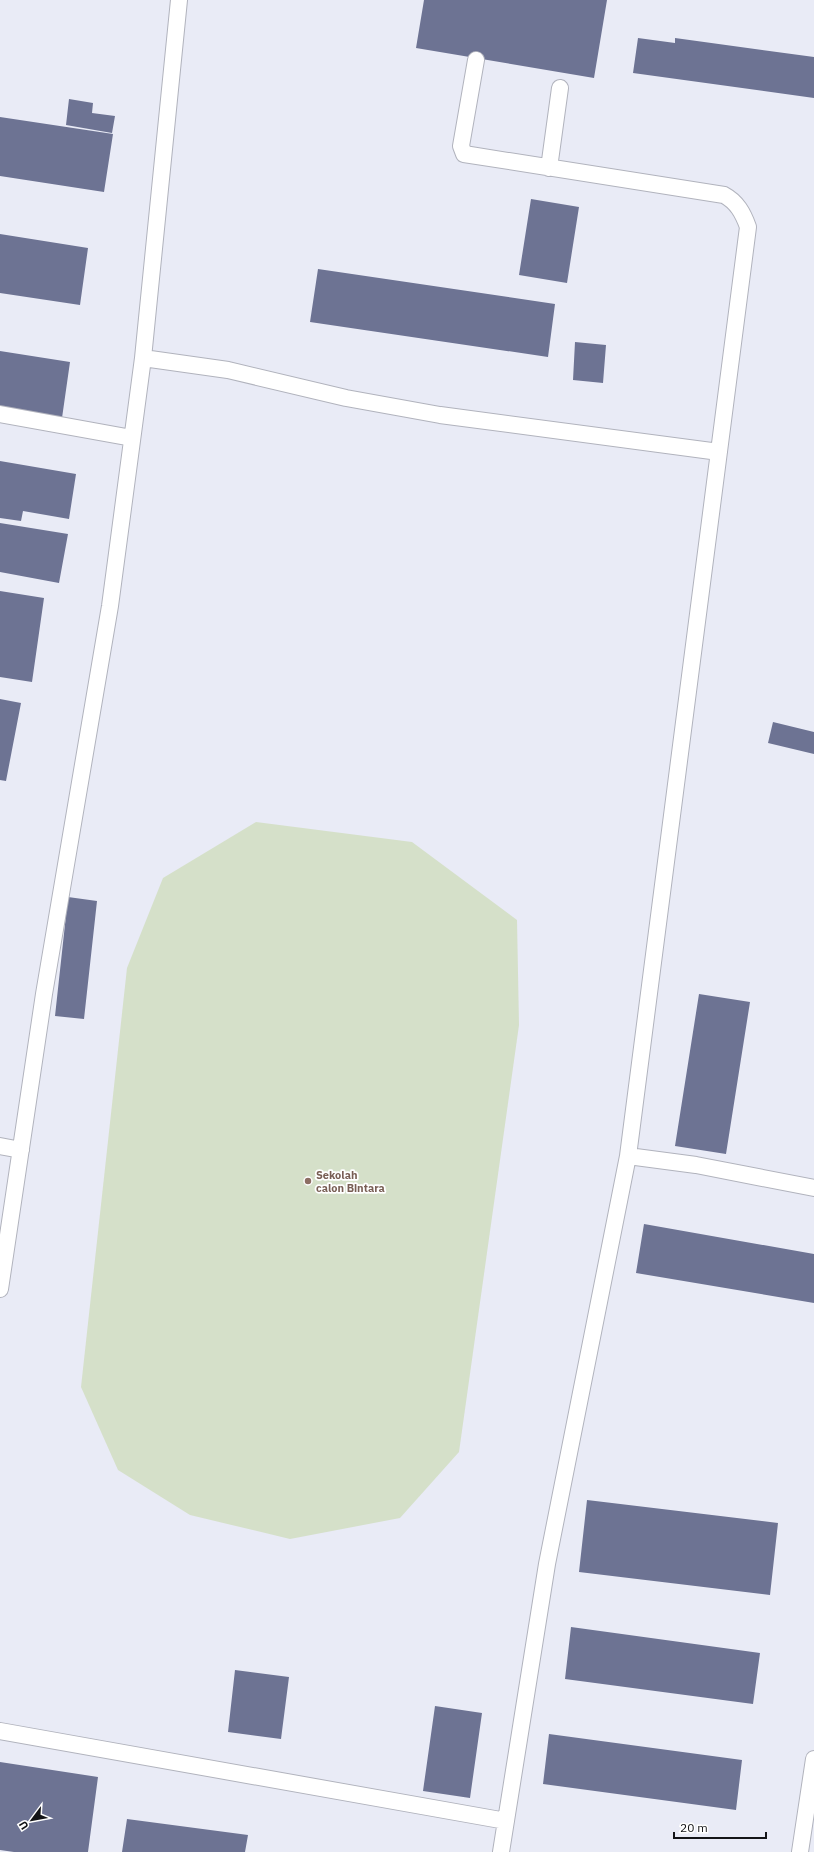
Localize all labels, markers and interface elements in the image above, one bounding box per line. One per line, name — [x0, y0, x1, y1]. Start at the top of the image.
place label: Sekolah calon Bintara — [316, 1168, 385, 1195]
marker: Sekolah calon Bintara — [303, 1176, 313, 1186]
north arrow — [12, 1800, 52, 1840]
scale bar — [674, 1814, 766, 1840]
text: U — [16, 1818, 31, 1832]
text: 20 m — [680, 1820, 708, 1835]

